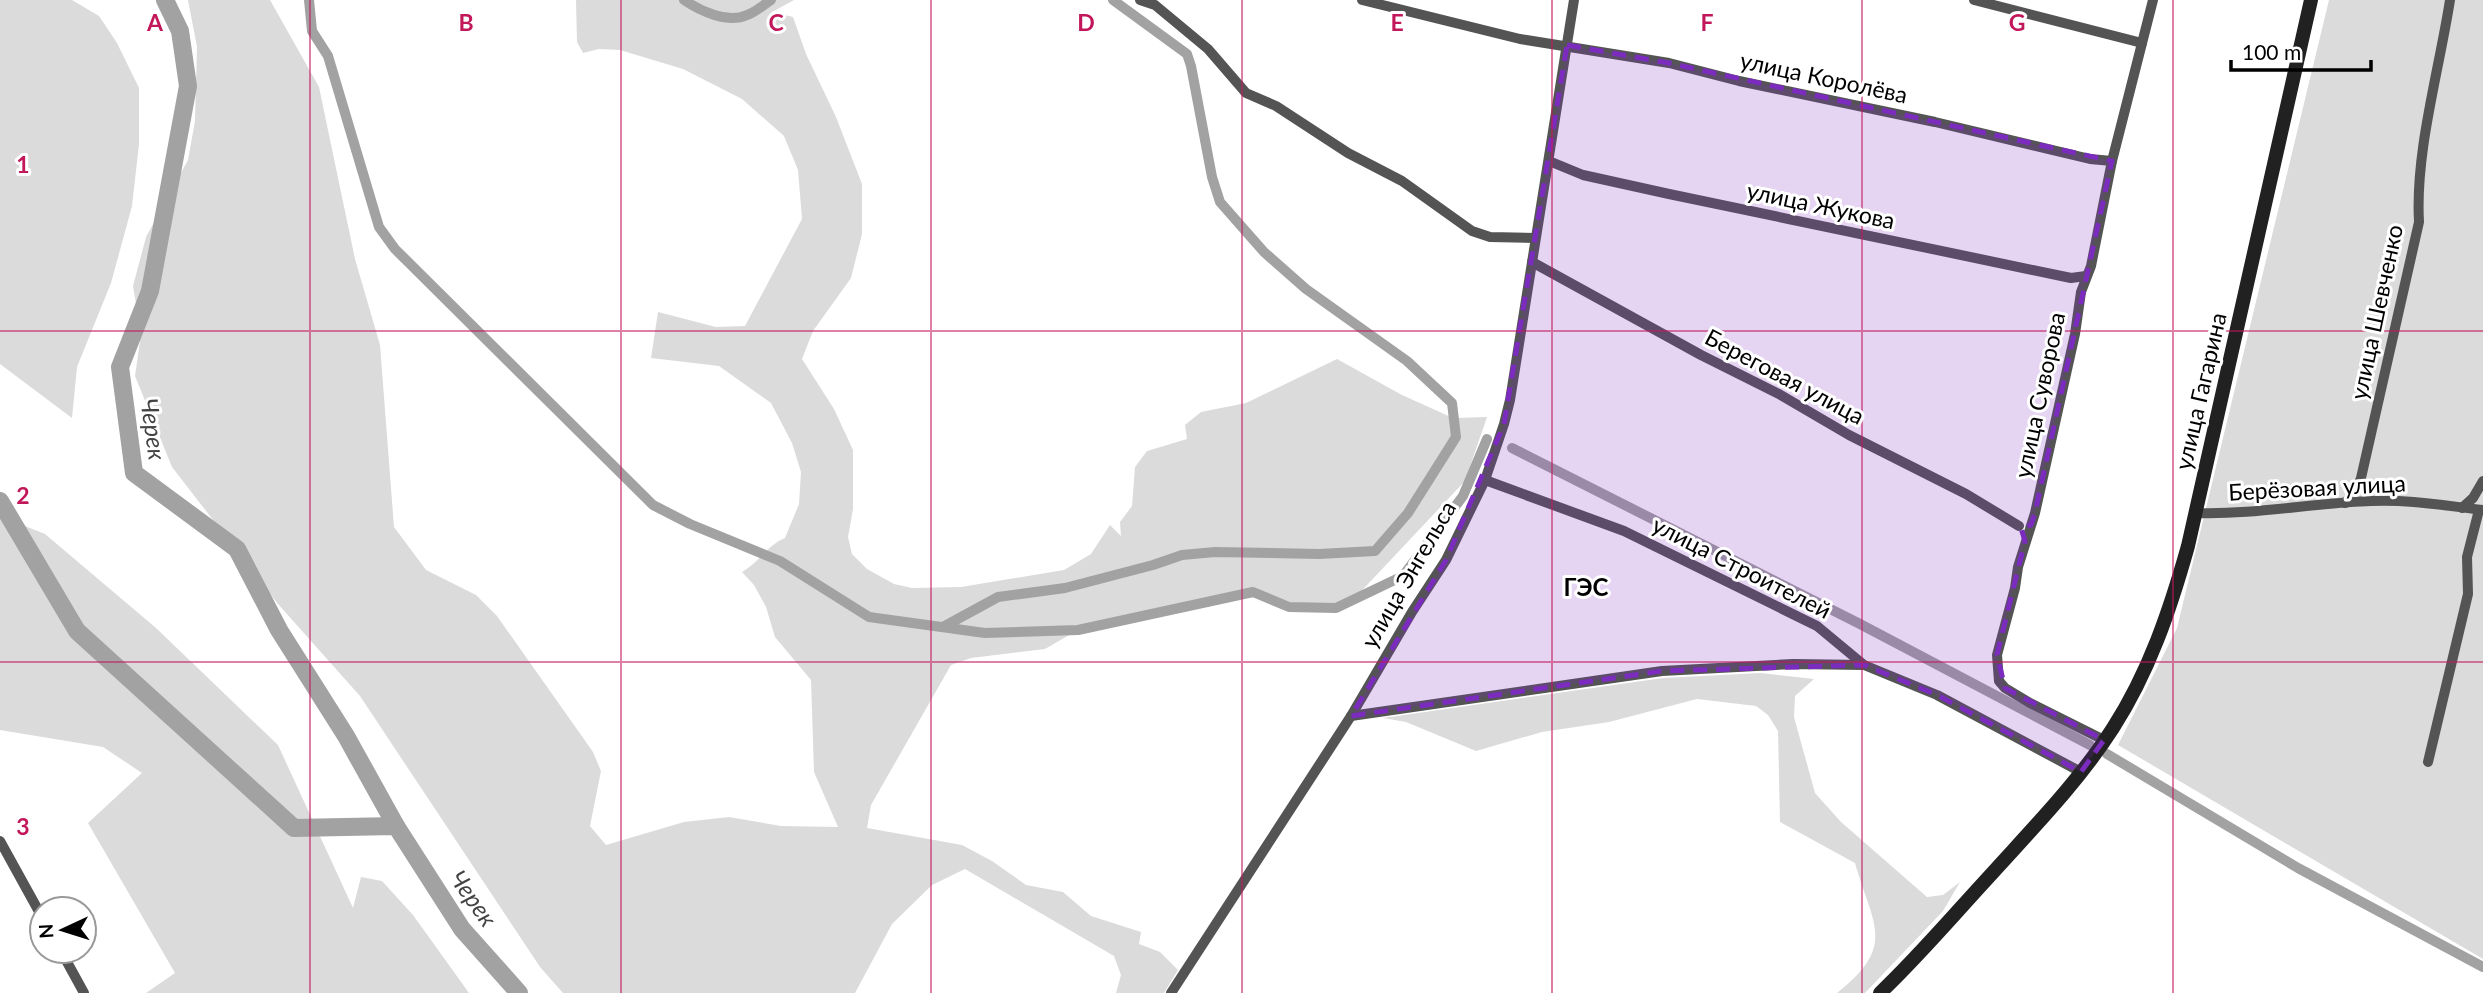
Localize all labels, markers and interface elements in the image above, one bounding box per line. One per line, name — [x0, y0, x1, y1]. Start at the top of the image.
text: A — [146, 8, 164, 36]
text: B — [458, 8, 474, 36]
text: C — [768, 8, 784, 36]
text: D — [1077, 8, 1095, 36]
text: E — [1390, 8, 1404, 36]
text: F — [1700, 8, 1714, 36]
text: G — [2009, 8, 2025, 36]
scale bar — [2231, 28, 2371, 72]
text: 100 m — [2242, 39, 2301, 64]
street label: улица Королёва — [1738, 46, 1910, 108]
text: 1 — [16, 150, 30, 178]
street label: улица Жукова — [1744, 176, 1898, 234]
street label: улица Шевченко — [2344, 222, 2408, 402]
street label: улица Суворова — [2008, 310, 2070, 480]
street label: улица Гагарина — [2168, 310, 2232, 472]
street label: Береговая улица — [1701, 322, 1869, 430]
water label: Черек — [135, 396, 173, 462]
street label: Берёзовая улица — [2228, 468, 2406, 506]
text: 2 — [16, 481, 30, 509]
street label: улица Энгельса — [1355, 496, 1461, 652]
street label: улица Строителей — [1648, 510, 1836, 624]
district label: ГЭС — [1564, 572, 1609, 601]
text: 3 — [16, 812, 30, 840]
water label: Черек — [444, 864, 504, 932]
north arrow — [28, 895, 98, 965]
text: N — [34, 923, 58, 939]

